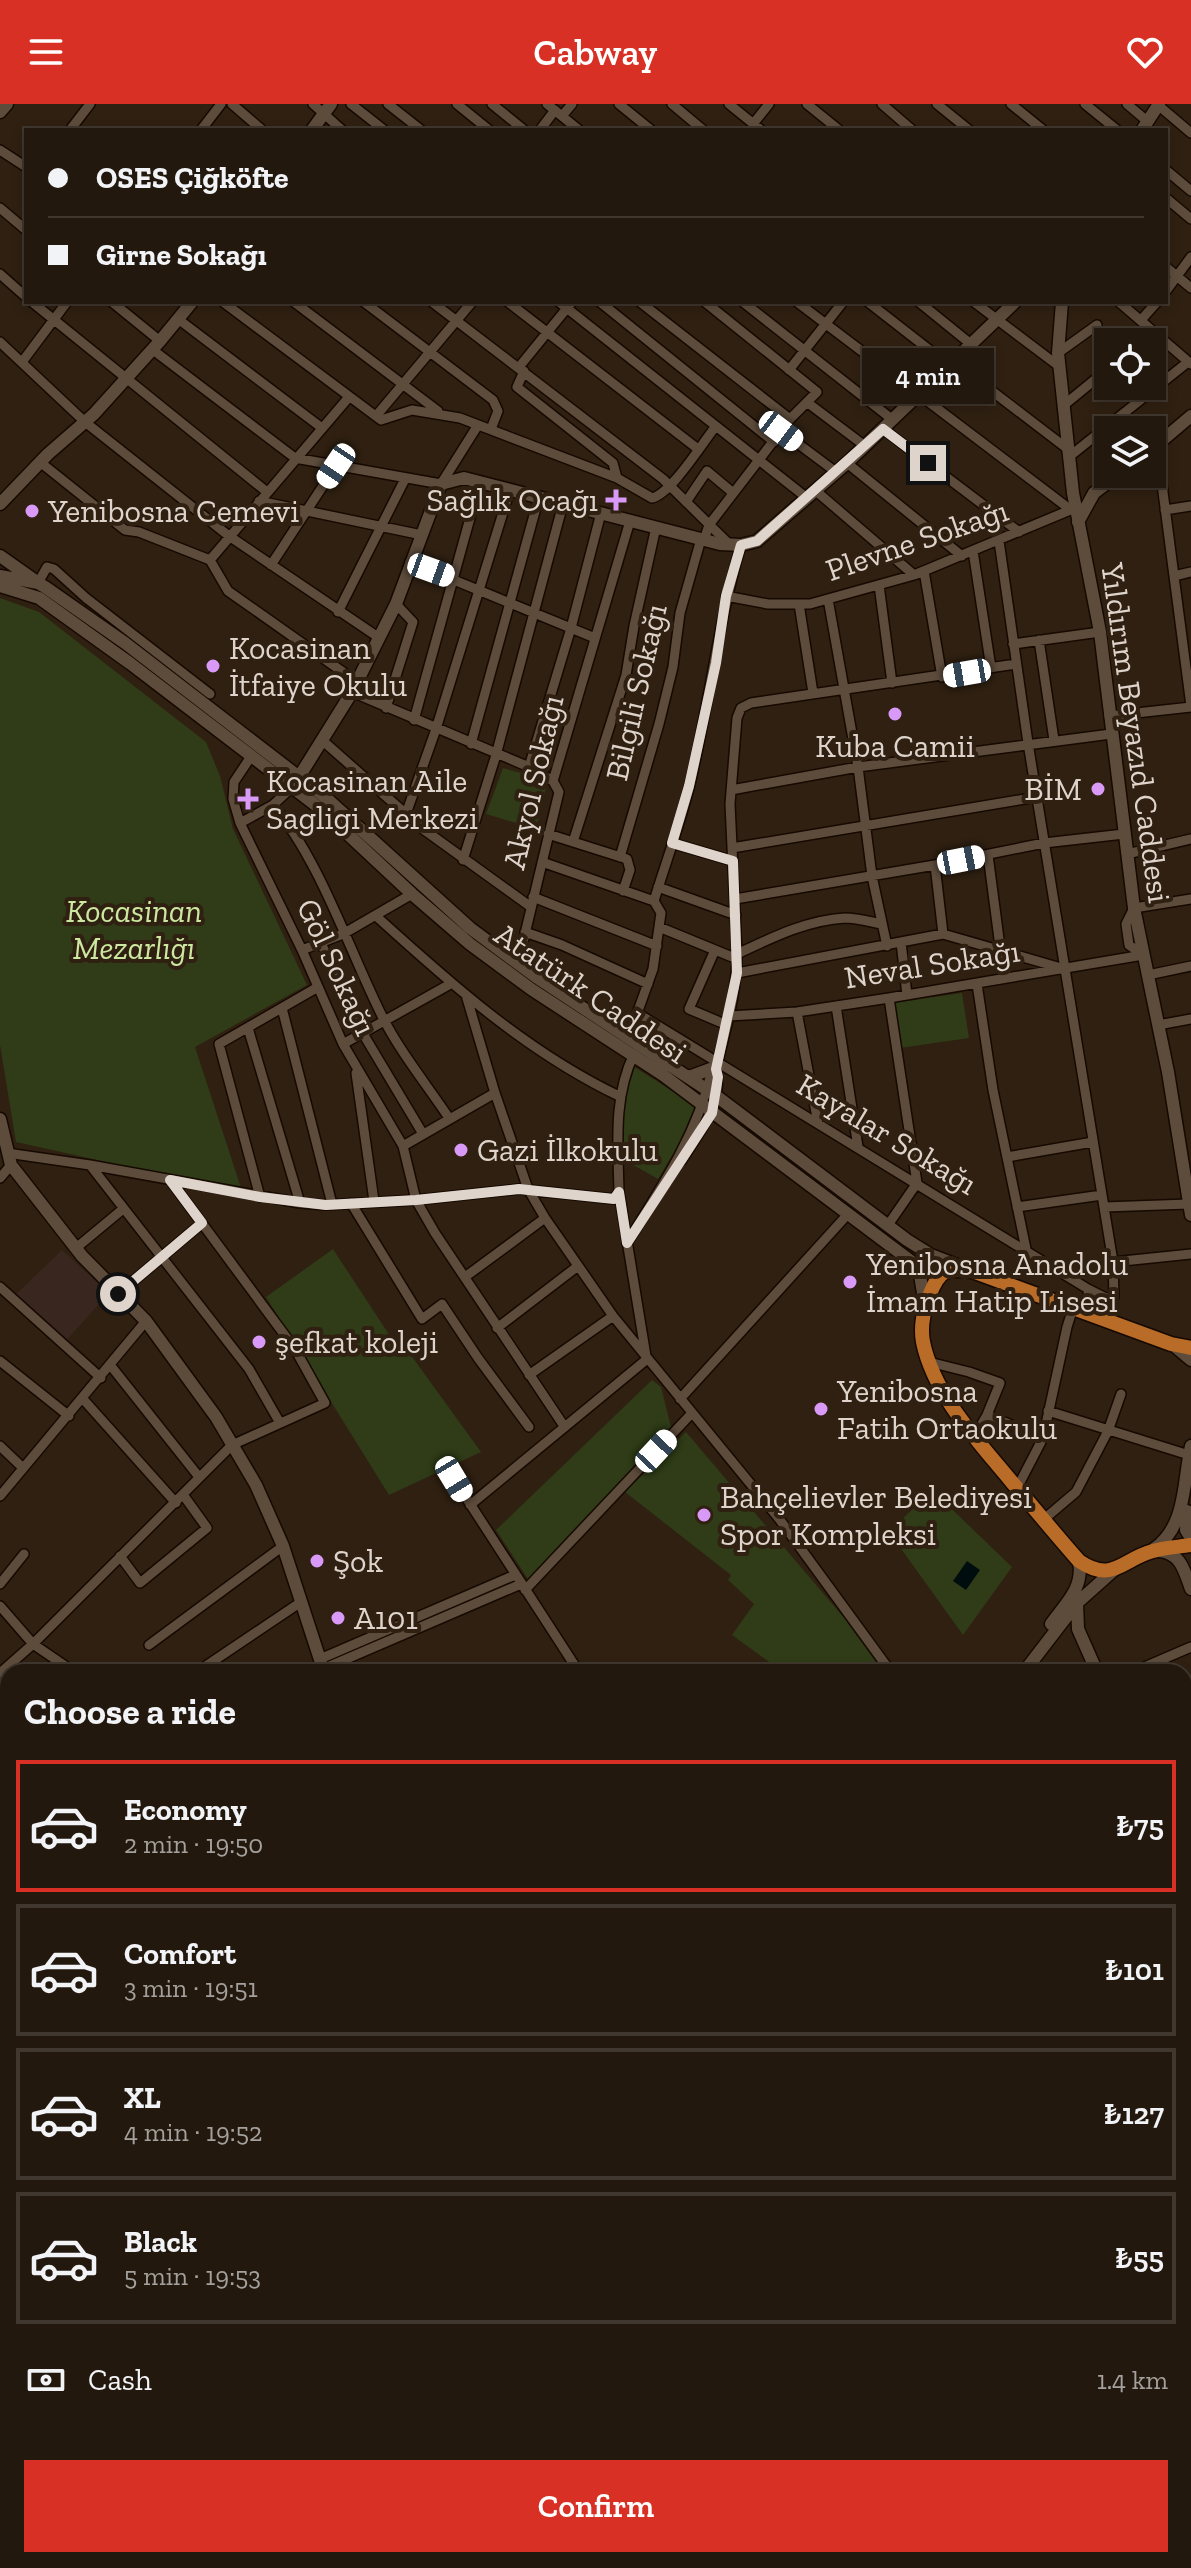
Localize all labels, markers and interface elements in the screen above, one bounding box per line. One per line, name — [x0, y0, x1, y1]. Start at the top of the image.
icon: menu — [24, 30, 68, 74]
icon: heart — [1123, 30, 1167, 74]
text: Cabway — [534, 31, 657, 74]
text: OSES Çiğköfte — [96, 160, 288, 196]
text: Girne Sokağı — [96, 237, 267, 273]
map controls — [1094, 328, 1166, 488]
button: locate — [1094, 328, 1166, 400]
callout: 4 min — [862, 347, 994, 403]
text: 4 min — [895, 360, 961, 392]
car — [755, 407, 807, 455]
button: layers — [1094, 416, 1166, 488]
car — [313, 439, 359, 493]
route end — [910, 445, 946, 481]
place label: Sağlık Ocağı — [427, 481, 598, 519]
marker: Sağlık Ocağı — [605, 489, 627, 511]
street label: Plevne Sokağı — [821, 491, 1013, 589]
place label: Yenibosna Cemevi — [47, 492, 299, 530]
marker: Yenibosna Cemevi — [23, 502, 41, 520]
car — [404, 551, 458, 589]
street label: Yıldırım Beyazıd Caddesi — [1093, 560, 1179, 905]
street label: Bilgili Sokağı — [597, 600, 675, 784]
place label: Kocasinan İtfaiye Okulu — [229, 629, 407, 704]
marker: Kocasinan İtfaiye Okulu — [204, 657, 222, 675]
car — [941, 657, 993, 689]
street label: Akyol Sokağı — [495, 691, 571, 873]
marker: Kuba Camii — [886, 705, 904, 723]
place label: Kuba Camii — [815, 727, 975, 765]
place label: Kocasinan Aile Sagligi Merkezi — [266, 762, 478, 837]
place label: BİM — [1024, 770, 1082, 808]
marker: BİM — [1089, 780, 1107, 798]
marker: Kocasinan Aile Sagligi Merkezi — [237, 788, 259, 810]
car — [935, 844, 987, 876]
park label: Kocasinan Mezarlığı — [66, 892, 202, 967]
street label: Göl Sokağı — [289, 893, 385, 1041]
street label: Atatürk Caddesi — [488, 915, 694, 1071]
street label: Neval Sokağı — [842, 931, 1022, 997]
street label: Kayalar Sokağı — [790, 1065, 984, 1203]
place label: Gazi İlkokulu — [477, 1131, 658, 1169]
marker: Gazi İlkokulu — [452, 1141, 470, 1159]
place label: Yenibosna Anadolu İmam Hatip Lisesi — [865, 1245, 1128, 1320]
marker: Yenibosna Anadolu İmam Hatip Lisesi — [841, 1273, 859, 1291]
route start — [100, 1276, 136, 1312]
place label: şefkat koleji — [275, 1323, 438, 1361]
marker: şefkat koleji — [250, 1333, 268, 1351]
place label: Yenibosna Fatih Ortaokulu — [836, 1372, 1057, 1447]
marker: Yenibosna Fatih Ortaokulu — [812, 1400, 830, 1418]
car — [631, 1425, 681, 1477]
car — [431, 1452, 477, 1506]
place label: Bahçelievler Belediyesi Spor Kompleksi — [720, 1478, 1032, 1553]
marker: Bahçelievler Belediyesi Spor Kompleksi — [695, 1506, 713, 1524]
place label: Şok — [333, 1542, 383, 1580]
marker: Şok — [308, 1552, 326, 1570]
place label: A101 — [354, 1599, 418, 1637]
marker: A101 — [329, 1609, 347, 1627]
text: Choose a ride — [24, 1690, 236, 1733]
icon: car — [28, 1790, 100, 1862]
text: Economy — [124, 1792, 247, 1828]
text: ₺75 — [1116, 1808, 1164, 1844]
text: 2 min · 19:50 — [124, 1828, 263, 1860]
icon: car — [28, 1934, 100, 2006]
text: Comfort — [124, 1936, 236, 1972]
text: ₺101 — [1105, 1952, 1164, 1988]
text: 3 min · 19:51 — [124, 1972, 258, 2004]
icon: car — [28, 2078, 100, 2150]
text: XL — [124, 2080, 161, 2116]
text: ₺127 — [1104, 2096, 1164, 2132]
text: 4 min · 19:52 — [124, 2116, 262, 2148]
icon: car — [28, 2222, 100, 2294]
text: Black — [124, 2224, 197, 2260]
text: ₺55 — [1115, 2240, 1164, 2276]
text: 5 min · 19:53 — [124, 2260, 261, 2292]
icon: cash — [24, 2358, 68, 2402]
text: Cash — [88, 2362, 152, 2398]
text: 1.4 km — [1097, 2364, 1168, 2396]
button: Confirm — [24, 2460, 1168, 2552]

